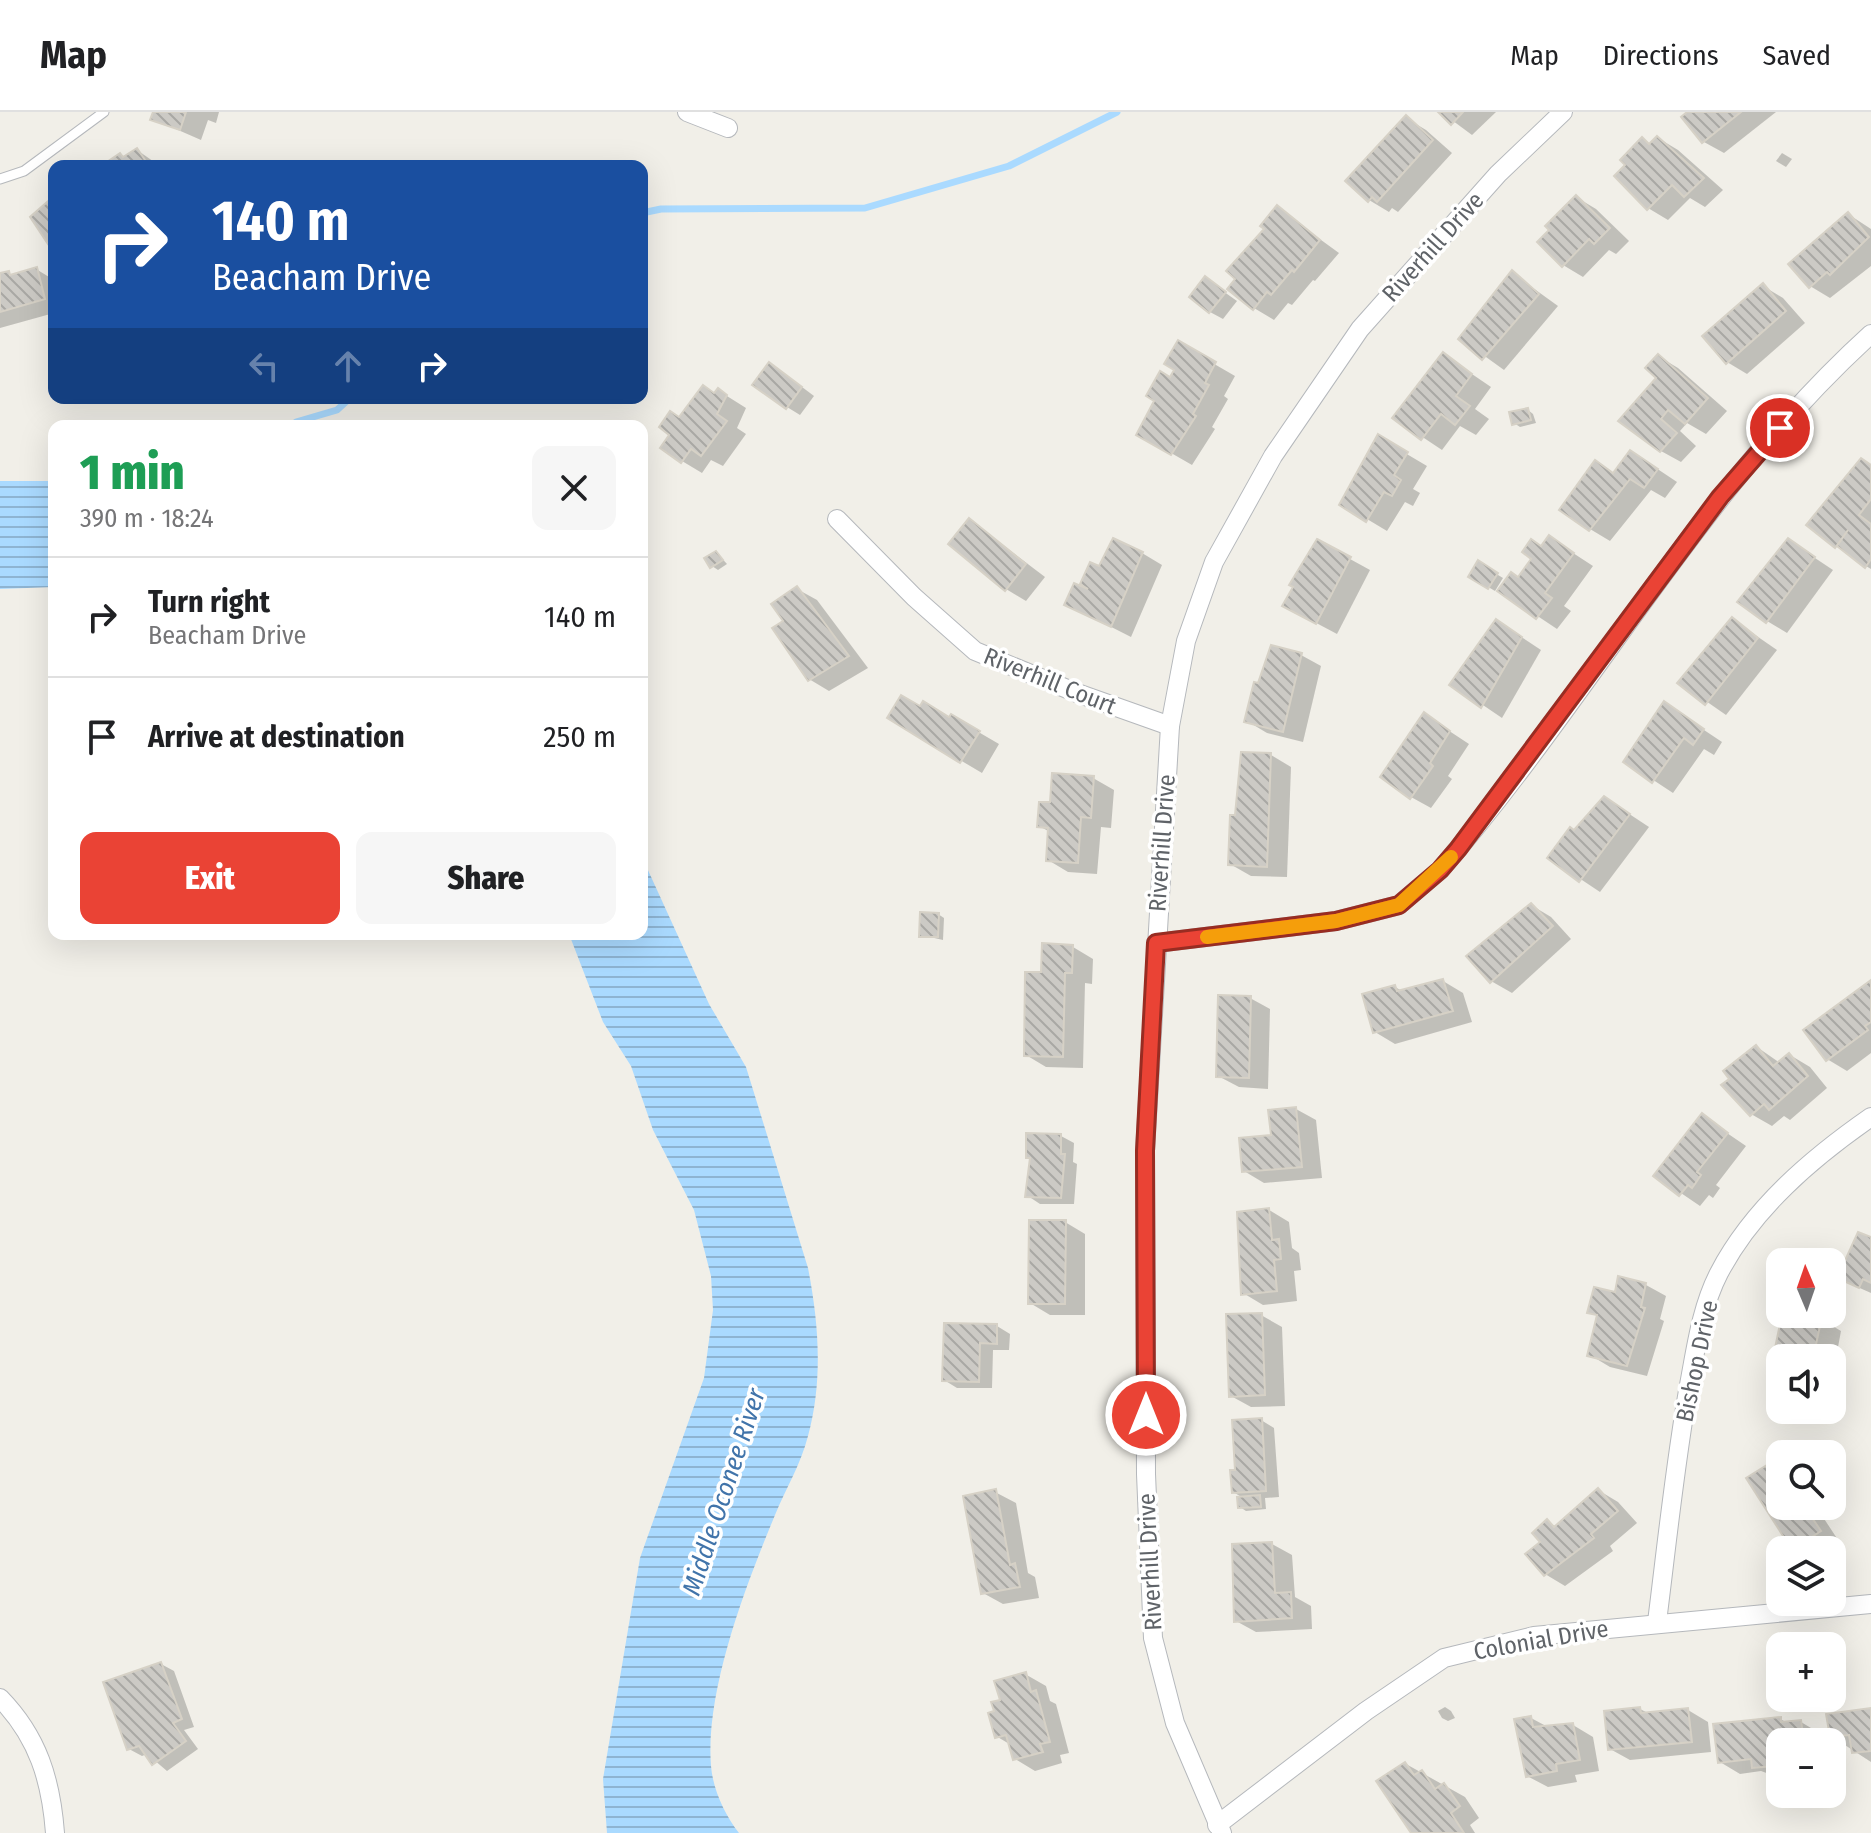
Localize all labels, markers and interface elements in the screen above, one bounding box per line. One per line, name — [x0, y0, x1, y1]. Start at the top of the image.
text: Map — [40, 32, 107, 78]
text: Map — [1510, 39, 1559, 72]
text: Directions — [1603, 39, 1719, 72]
text: Saved — [1763, 39, 1831, 72]
street label: Riverhill Drive — [1377, 186, 1489, 308]
text: 140 m — [212, 188, 349, 255]
icon: right — [80, 192, 184, 296]
text: Beacham Drive — [212, 256, 431, 300]
icon: left — [242, 344, 286, 388]
icon: ahead — [326, 344, 370, 388]
icon: right — [410, 344, 454, 388]
pin — [1746, 394, 1814, 462]
icon: arrive — [1758, 406, 1802, 450]
text: 1 min — [80, 444, 184, 502]
button: close — [532, 446, 616, 530]
text: 390 m · 18:24 — [80, 503, 214, 534]
text: Turn right — [148, 584, 270, 620]
icon: right — [80, 595, 124, 639]
text: 140 m — [544, 599, 616, 635]
text: Beacham Drive — [148, 620, 306, 651]
street label: Riverhill Court — [980, 642, 1120, 720]
icon: arrive — [80, 715, 124, 759]
text: Arrive at destination — [148, 719, 405, 755]
text: 250 m — [543, 719, 616, 755]
street label: Riverhill Drive — [1143, 773, 1181, 913]
button: Exit — [80, 832, 340, 924]
button: Share — [356, 832, 616, 924]
north arrow — [1766, 1248, 1846, 1328]
map controls — [1766, 1248, 1846, 1808]
street label: Bishop Drive — [1670, 1297, 1724, 1425]
button: sound — [1766, 1344, 1846, 1424]
position arrow — [1104, 1373, 1188, 1457]
water label: Middle Oconee River — [676, 1384, 772, 1599]
button: search — [1766, 1440, 1846, 1520]
street label: Riverhill Drive — [1132, 1492, 1168, 1632]
button: layers — [1766, 1536, 1846, 1616]
street label: Colonial Drive — [1472, 1614, 1610, 1666]
button: + — [1766, 1632, 1846, 1712]
button: − — [1766, 1728, 1846, 1808]

